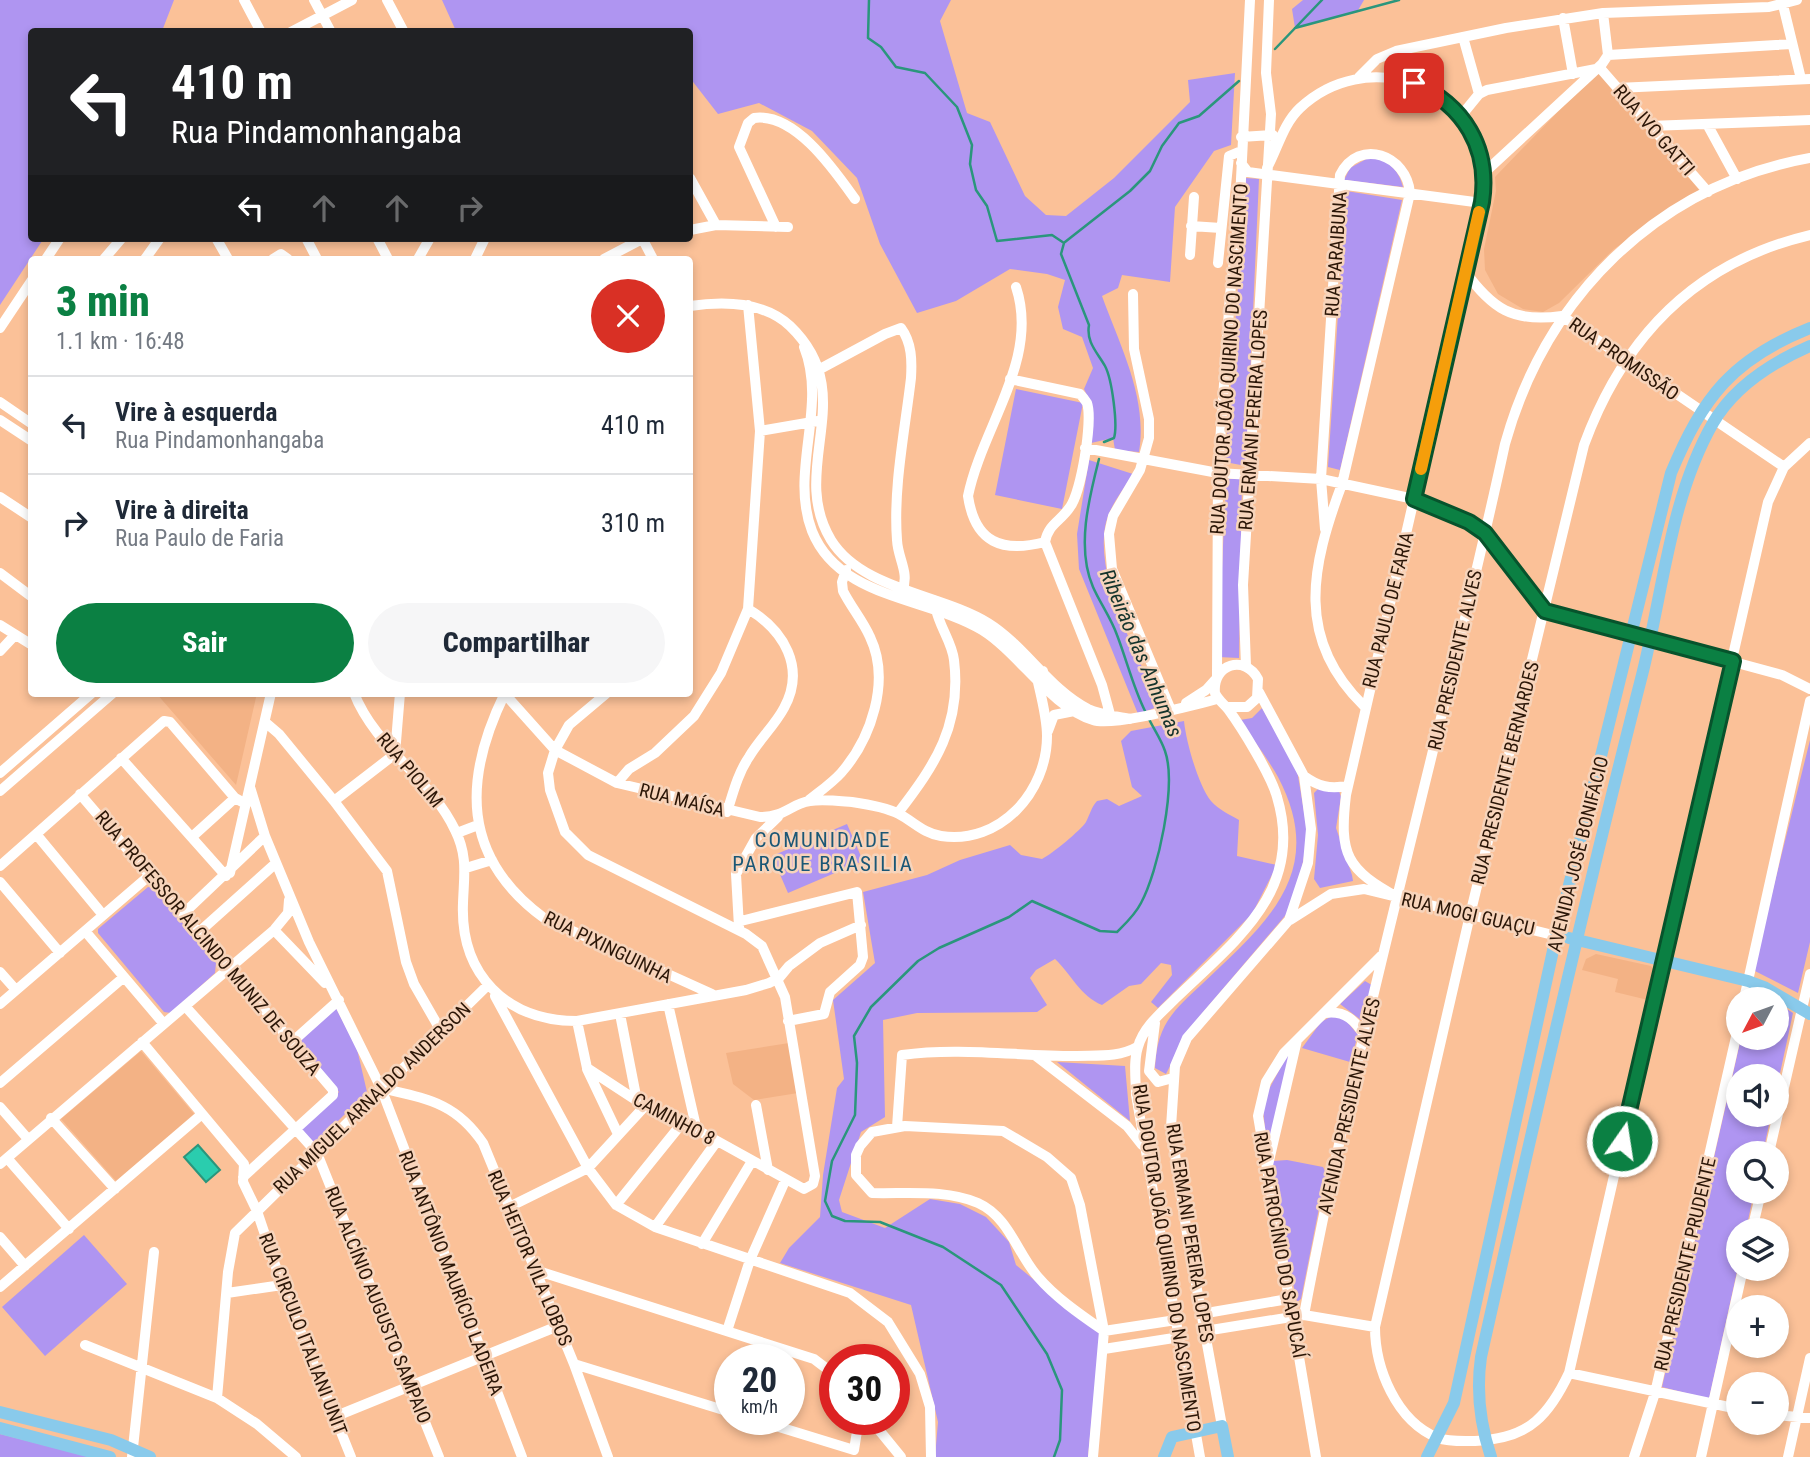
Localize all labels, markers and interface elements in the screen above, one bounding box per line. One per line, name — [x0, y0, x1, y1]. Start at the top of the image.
pin — [1384, 53, 1444, 113]
text: 410 m — [171, 54, 293, 111]
icon: left — [56, 56, 147, 147]
icon: arrive — [1395, 64, 1433, 102]
street label: RUA IVO GATTI — [1608, 80, 1700, 180]
text: Rua Pindamonhangaba — [171, 113, 462, 151]
street label: RUA DOUTOR JOÃO QUIRINO DO NASCIMENTO — [1205, 183, 1253, 535]
icon: left — [232, 189, 270, 227]
icon: ahead — [305, 189, 343, 227]
icon: ahead — [378, 189, 416, 227]
icon: right — [451, 189, 489, 227]
street label: RUA PARAIBUNA — [1320, 190, 1352, 318]
text: 3 min — [56, 277, 150, 326]
button: close — [591, 279, 665, 353]
street label: RUA ERMANI PEREIRA LOPES — [1234, 309, 1272, 531]
street label: RUA PROMISSÃO — [1565, 313, 1683, 405]
text: 1.1 km · 16:48 — [56, 328, 185, 355]
text: Vire à esquerda — [115, 397, 278, 427]
icon: left — [56, 406, 94, 444]
text: 410 m — [601, 410, 665, 440]
text: Rua Pindamonhangaba — [115, 427, 324, 454]
text: Vire à direita — [115, 495, 249, 525]
icon: right — [56, 504, 94, 542]
text: 310 m — [601, 508, 665, 538]
text: Rua Paulo de Faria — [115, 525, 284, 552]
street label: RUA PAULO DE FARIA — [1357, 530, 1419, 690]
water label: Ribeirão das Anhumas — [1095, 565, 1187, 741]
street label: RUA PRESIDENTE ALVES — [1423, 567, 1487, 752]
button: Sair — [56, 603, 354, 683]
button: Compartilhar — [368, 603, 665, 683]
street label: RUA PRESIDENTE BERNARDES — [1466, 659, 1544, 887]
street label: RUA PIOLIM — [372, 728, 448, 812]
street label: AVENIDA JOSÉ BONIFÁCIO — [1543, 754, 1613, 954]
street label: RUA MAÍSA — [637, 778, 727, 822]
street label: RUA PROFESSOR ALCINDO MUNIZ DE SOUZA — [90, 806, 326, 1080]
district label: COMUNIDADE PARQUE BRASILIA — [732, 828, 914, 876]
street label: RUA MOGI GUAÇU — [1399, 888, 1537, 940]
street label: RUA PIXINGUINHA — [540, 906, 676, 988]
north arrow — [1726, 987, 1788, 1050]
map controls — [1726, 987, 1789, 1435]
street label: AVENIDA PRESIDENTE ALVES — [1313, 996, 1385, 1216]
street label: RUA MIGUEL ARNALDO ANDERSON — [269, 998, 475, 1198]
button: sound — [1726, 1064, 1789, 1127]
street label: RUA DOUTOR JOÃO QUIRINO DO NASCIMENTO — [1128, 1082, 1206, 1434]
street label: CAMINHO 8 — [629, 1088, 719, 1150]
position arrow — [1585, 1104, 1659, 1178]
street label: RUA ERMANI PEREIRA LOPES — [1161, 1122, 1219, 1344]
street label: RUA PATROCÍNIO DO SAPUCAÍ — [1249, 1130, 1311, 1361]
button: search — [1726, 1141, 1789, 1204]
street label: RUA ANTÔNIO MAURÍCIO LADEIRA — [394, 1147, 508, 1399]
street label: RUA PRESIDENTE PRUDENTE — [1649, 1155, 1721, 1373]
street label: RUA HEITOR VILA LOBOS — [483, 1167, 577, 1349]
street label: RUA ALCÍNIO AUGUSTO SAMPAIO — [320, 1183, 436, 1427]
button: layers — [1726, 1218, 1789, 1281]
street label: RUA CIRCULO ITALIANI UNIT — [254, 1230, 352, 1438]
button: + — [1726, 1295, 1789, 1358]
speed limit sign: 30 — [819, 1344, 910, 1435]
text: 20 — [742, 1360, 777, 1401]
button: − — [1726, 1372, 1789, 1435]
text: km/h — [741, 1396, 778, 1417]

